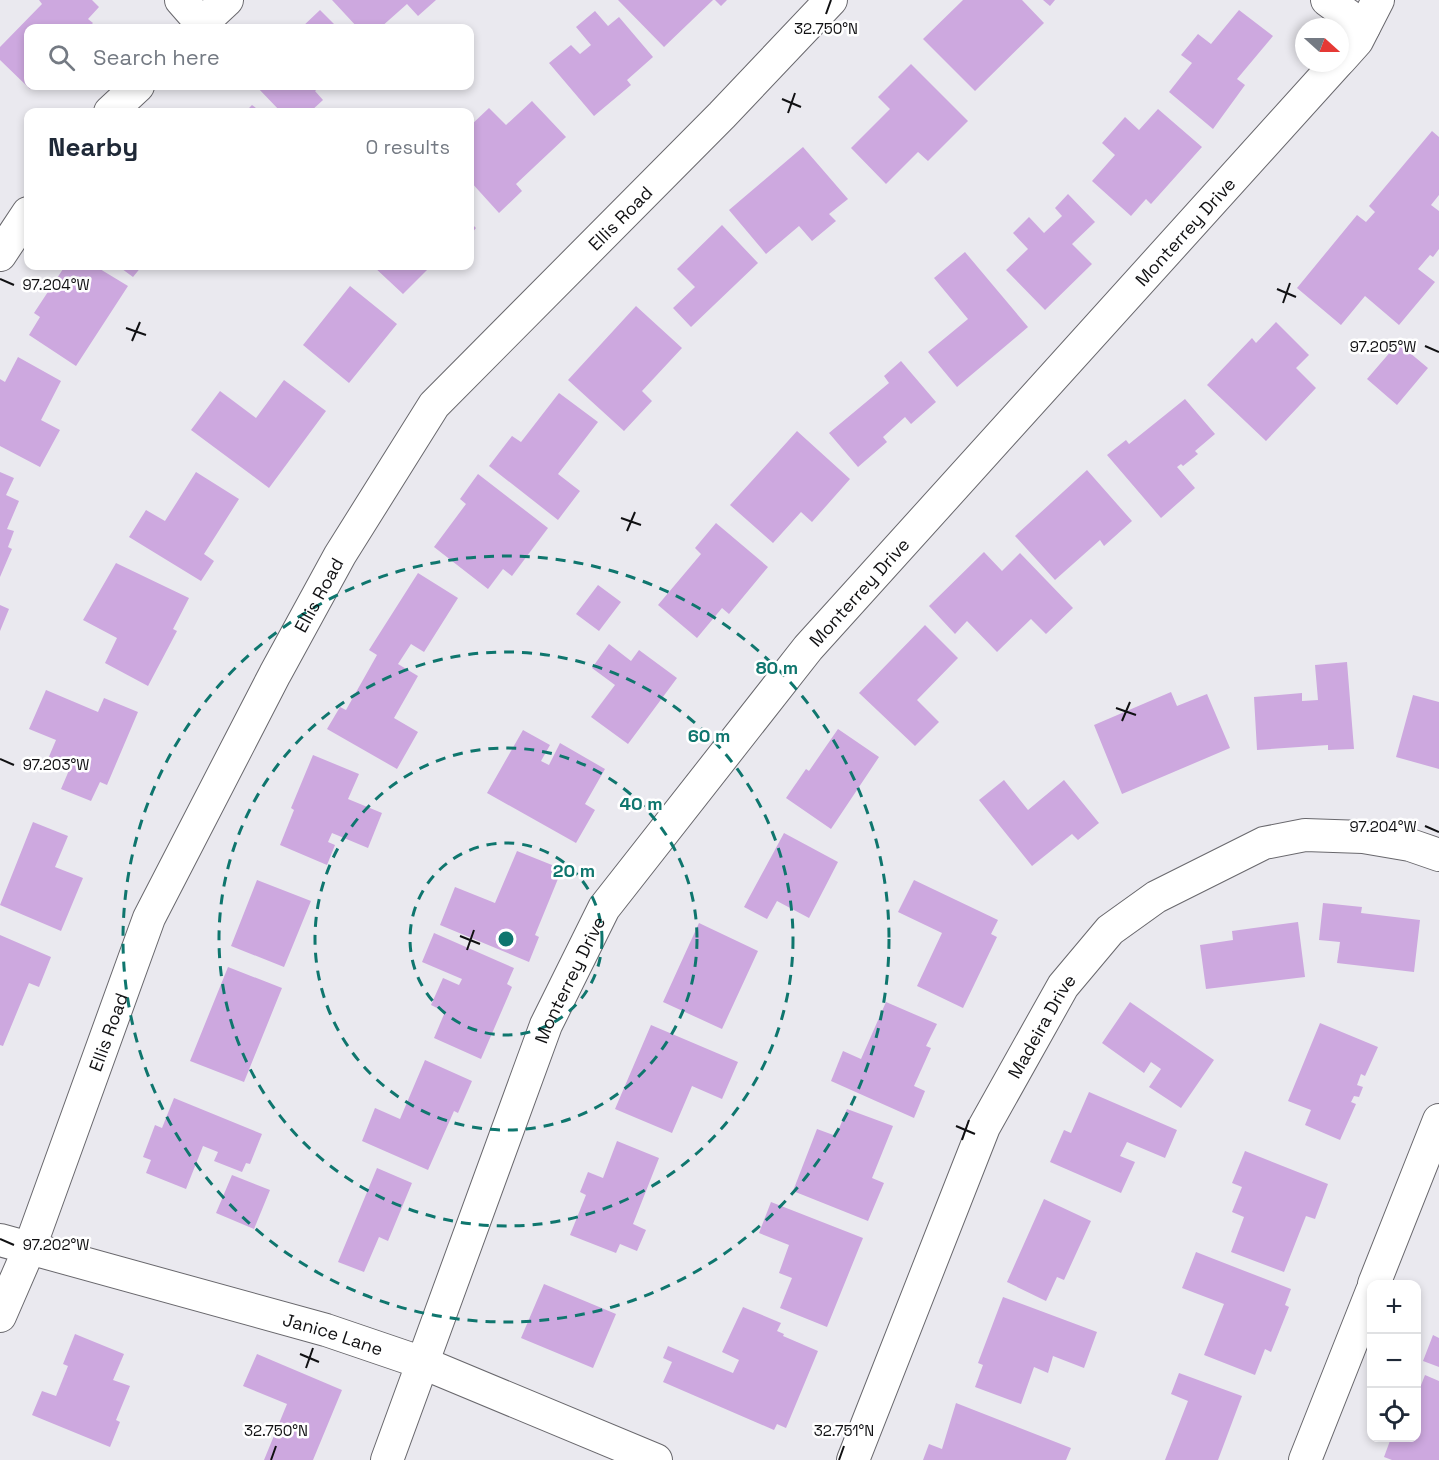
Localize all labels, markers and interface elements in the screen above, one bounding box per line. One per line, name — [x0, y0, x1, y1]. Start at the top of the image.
north arrow — [1295, 18, 1349, 72]
text: 32.750°N — [794, 19, 858, 38]
search box — [24, 24, 474, 90]
icon: search — [45, 41, 78, 74]
text: Search here — [93, 43, 220, 71]
text: Nearby — [48, 130, 138, 164]
text: 0 results — [366, 134, 450, 160]
street label: Monterrey Drive — [1130, 172, 1240, 291]
street label: Ellis Road — [583, 181, 657, 255]
text: 97.204°W — [22, 275, 90, 294]
text: 97.205°W — [1350, 337, 1416, 356]
street label: Monterrey Drive — [804, 533, 914, 651]
street label: Ellis Road — [289, 553, 348, 636]
text: 80 m — [756, 656, 798, 679]
text: 60 m — [688, 724, 730, 747]
text: 97.203°W — [23, 755, 89, 774]
text: 40 m — [619, 792, 663, 815]
text: 97.204°W — [1349, 817, 1417, 836]
text: 20 m — [553, 859, 595, 882]
street label: Monterrey Drive — [529, 912, 610, 1046]
centre of rings — [496, 929, 516, 949]
street label: Madeira Drive — [1002, 969, 1080, 1082]
street label: Ellis Road — [83, 990, 133, 1074]
text: 97.202°W — [23, 1235, 89, 1254]
map controls — [1367, 1280, 1421, 1442]
button: + — [1367, 1280, 1421, 1334]
street label: Janice Lane — [280, 1307, 386, 1360]
button: − — [1367, 1334, 1421, 1388]
button: locate — [1367, 1388, 1421, 1442]
text: 32.750°N — [244, 1421, 308, 1440]
text: 32.751°N — [814, 1421, 874, 1440]

